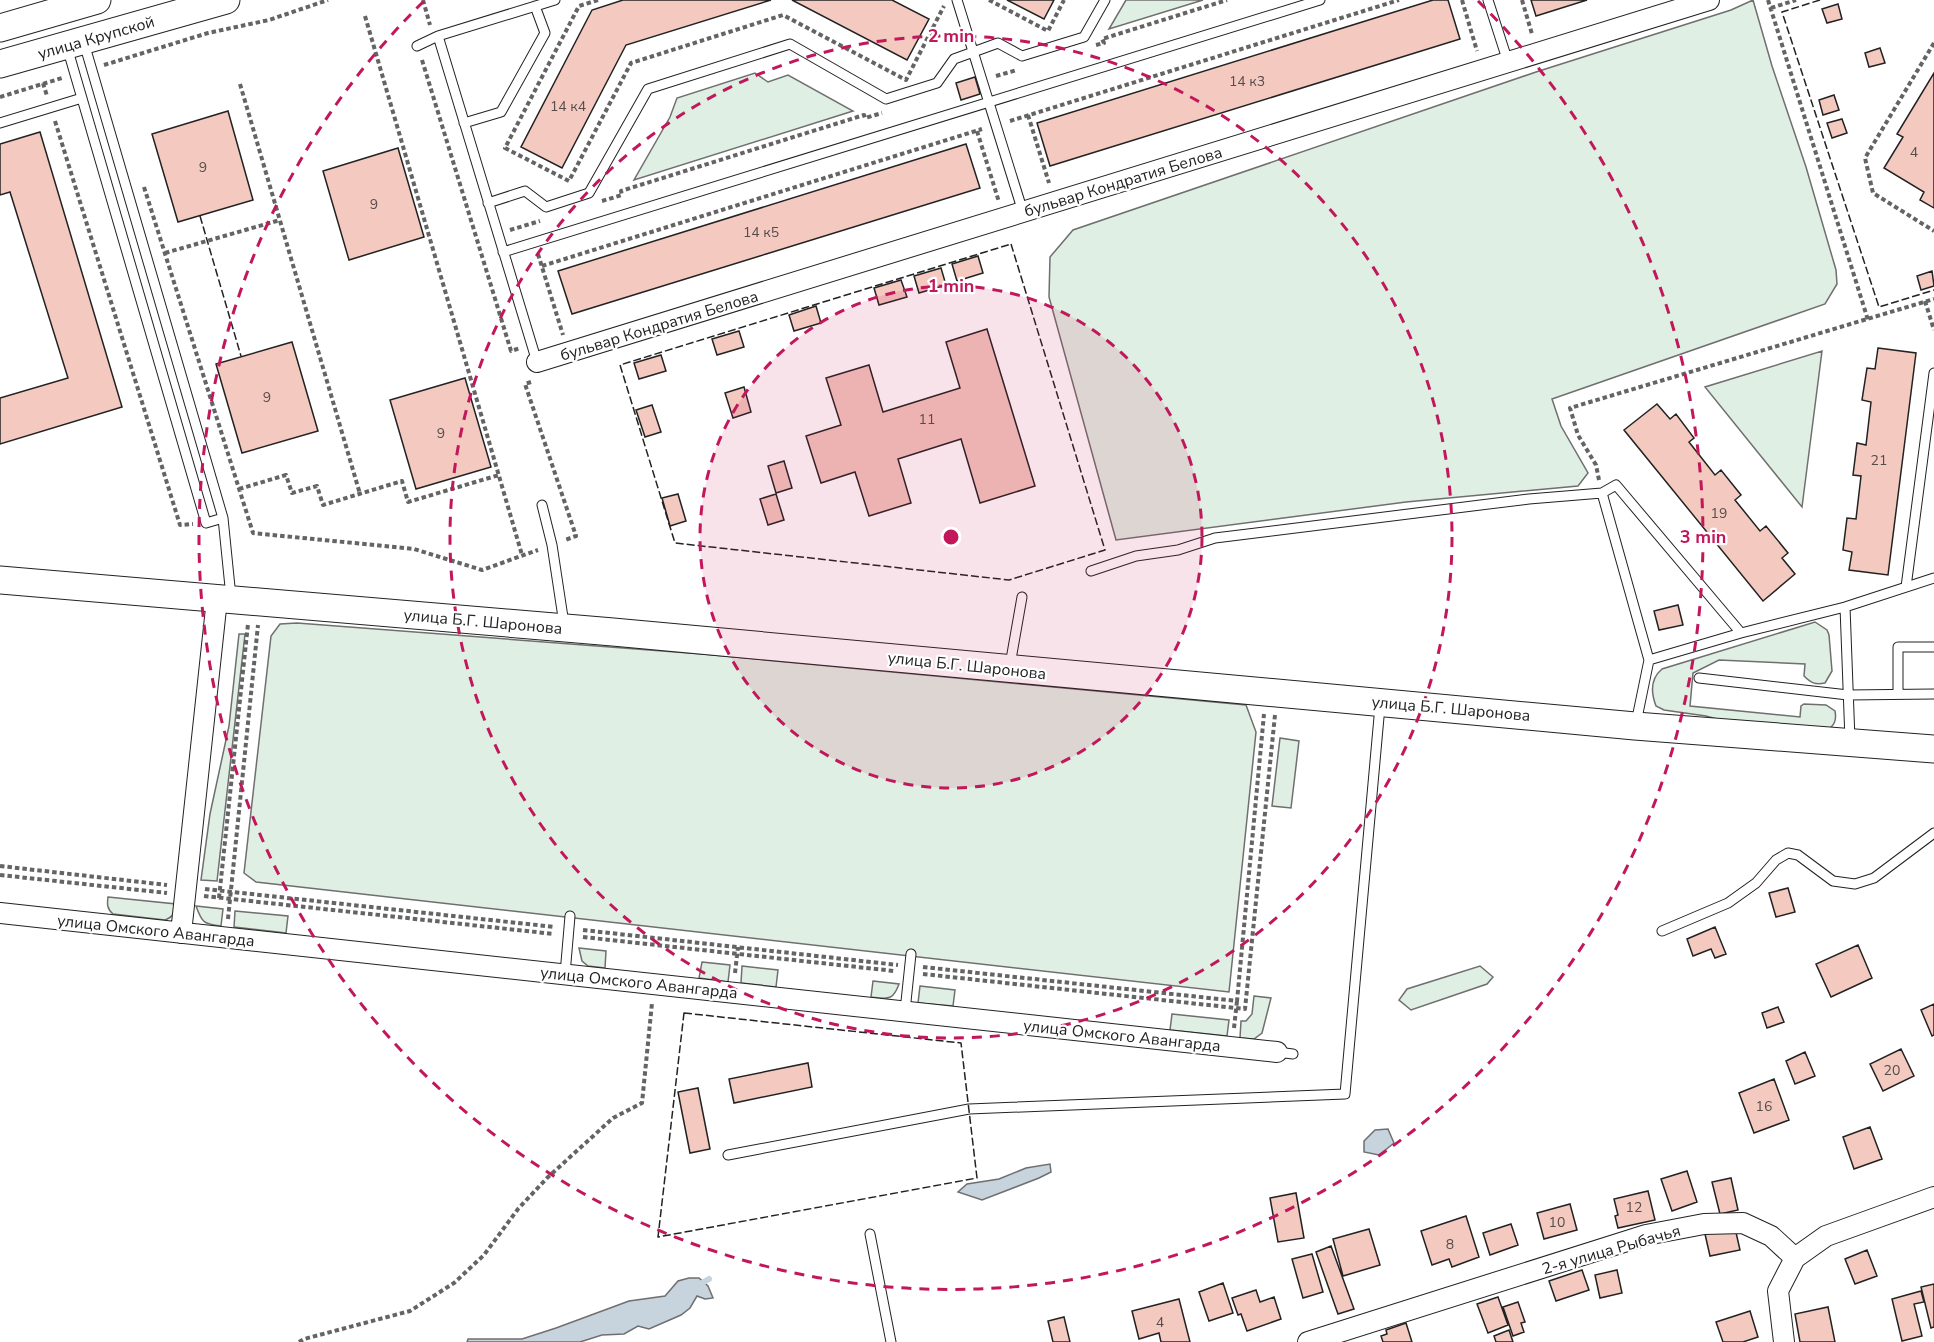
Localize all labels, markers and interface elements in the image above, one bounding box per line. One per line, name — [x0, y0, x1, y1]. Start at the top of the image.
street label: улица Крупской — [35, 11, 157, 65]
text: 2 min — [928, 24, 974, 48]
house number: 14 к3 — [1229, 72, 1265, 91]
house number: 14 к4 — [550, 97, 586, 116]
street label: бульвар Кондратия Белова — [1022, 141, 1225, 223]
house number: 4 — [1910, 143, 1918, 162]
house number: 9 — [199, 158, 207, 177]
house number: 9 — [370, 195, 378, 214]
house number: 14 к5 — [743, 223, 779, 242]
text: 1 min — [928, 274, 974, 298]
street label: бульвар Кондратия Белова — [558, 285, 761, 367]
house number: 9 — [263, 388, 271, 407]
house number: 11 — [919, 410, 935, 429]
house number: 9 — [437, 424, 445, 443]
house number: 21 — [1871, 451, 1887, 470]
house number: 19 — [1711, 504, 1727, 523]
text: 3 min — [1680, 525, 1726, 549]
centre of rings — [941, 527, 961, 547]
street label: улица Б.Г. Шаронова — [403, 604, 563, 640]
street label: улица Б.Г. Шаронова — [887, 647, 1047, 685]
street label: улица Б.Г. Шаронова — [1371, 691, 1531, 727]
street label: улица Омского Авангарда — [56, 910, 256, 952]
street label: улица Омского Авангарда — [539, 962, 739, 1004]
street label: улица Омского Авангарда — [1022, 1015, 1222, 1057]
house number: 20 — [1884, 1061, 1900, 1080]
house number: 16 — [1756, 1097, 1772, 1116]
house number: 12 — [1626, 1198, 1642, 1217]
house number: 10 — [1549, 1213, 1565, 1232]
street label: 2-я улица Рыбачья — [1539, 1220, 1683, 1280]
house number: 8 — [1446, 1235, 1454, 1254]
house number: 4 — [1156, 1313, 1164, 1332]

